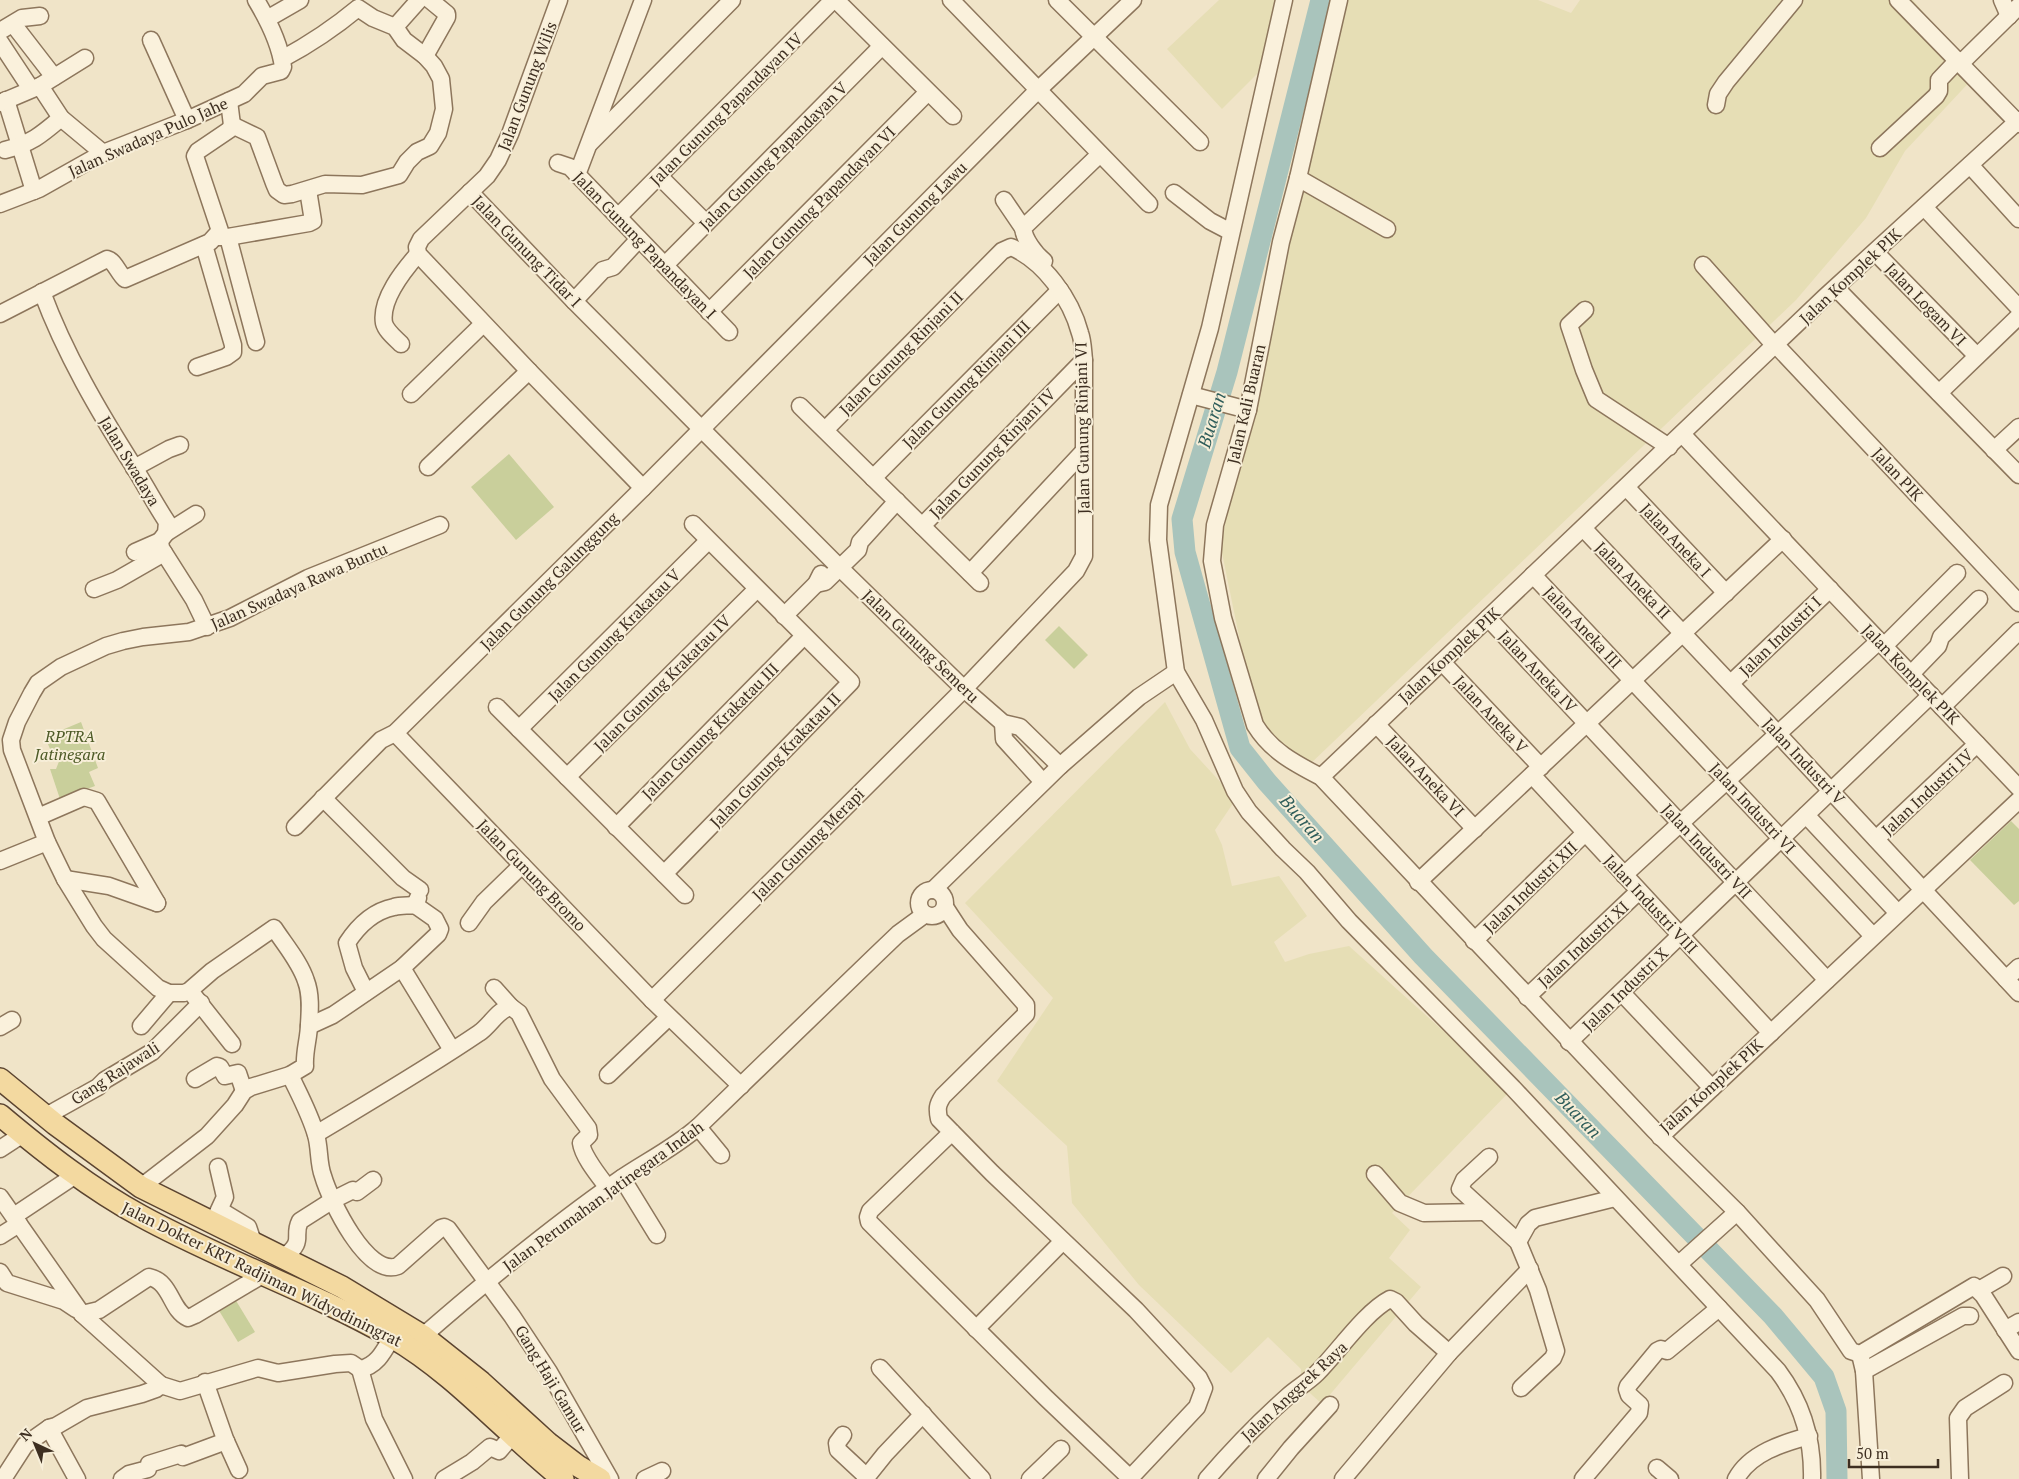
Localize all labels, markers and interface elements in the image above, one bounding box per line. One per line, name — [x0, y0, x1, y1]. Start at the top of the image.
street label: Jalan Gunung Wilis — [492, 18, 562, 154]
street label: Jalan Gunung Papandayan IV — [645, 28, 807, 190]
street label: Jalan Gunung Papandayan V — [694, 77, 852, 235]
street label: Jalan Swadaya Pulo Jahe — [65, 92, 231, 182]
street label: Jalan Gunung Papandayan VI — [738, 121, 900, 283]
street label: Jalan Gunung Lawu — [858, 156, 972, 270]
street label: Jalan Gunung Papandayan I — [569, 167, 721, 323]
street label: Jalan Gunung Tidar I — [468, 190, 586, 312]
street label: Jalan Komplek PIK — [1794, 223, 1906, 329]
street label: Jalan Logam VI — [1881, 258, 1971, 350]
street label: Jalan Gunung Rinjani II — [834, 286, 968, 420]
street label: Jalan Gunung Rinjani III — [897, 315, 1035, 453]
street label: Jalan Kali Buaran — [1221, 341, 1271, 466]
street label: Jalan Gunung Rinjani VI — [1070, 342, 1094, 514]
street label: Jalan Gunung Rinjani IV — [924, 383, 1060, 523]
water label: Buaran — [1191, 389, 1231, 451]
street label: Jalan Swadaya — [94, 412, 166, 510]
street label: Jalan PIK — [1868, 443, 1929, 506]
street label: Jalan Aneka I — [1636, 498, 1716, 582]
street label: Jalan Gunung Galunggung — [475, 507, 623, 655]
street label: Jalan Swadaya Rawa Buntu — [207, 537, 391, 635]
street label: Jalan Aneka II — [1591, 537, 1675, 623]
street label: Jalan Gunung Krakatau V — [543, 564, 685, 706]
street label: Jalan Aneka III — [1539, 581, 1627, 673]
street label: Jalan Gunung Semeru — [858, 584, 984, 708]
street label: Jalan Industri I — [1734, 591, 1826, 681]
street label: Jalan Komplek PIK — [1393, 602, 1505, 708]
street label: Jalan Gunung Krakatau IV — [589, 610, 735, 756]
street label: Jalan Komplek PIK — [1857, 619, 1965, 729]
street label: Jalan Aneka IV — [1494, 625, 1582, 717]
street label: Jalan Gunung Krakatau III — [638, 659, 782, 803]
street label: Jalan Aneka V — [1449, 670, 1533, 758]
street label: Jalan Gunung Krakatau II — [706, 689, 844, 831]
street label: Jalan Industri V — [1758, 713, 1850, 809]
park label: RPTRA Jatinegara — [34, 725, 105, 765]
street label: Jalan Aneka VI — [1382, 730, 1470, 822]
street label: Jalan Industri IV — [1877, 744, 1977, 840]
street label: Jalan Industri VI — [1705, 758, 1801, 858]
street label: Jalan Gunung Merapi — [747, 783, 869, 905]
water label: Buaran — [1274, 788, 1330, 848]
street label: Jalan Industri VII — [1657, 799, 1757, 903]
street label: Jalan Gunung Bromo — [473, 814, 591, 936]
street label: Jalan Industri XII — [1478, 836, 1582, 938]
street label: Jalan Industri VIII — [1599, 850, 1703, 958]
street label: Jalan Industri XI — [1534, 897, 1632, 991]
street label: Jalan Industri X — [1578, 943, 1672, 1035]
street label: Jalan Komplek PIK — [1655, 1033, 1768, 1138]
street label: Gang Rajawali — [67, 1036, 164, 1110]
water label: Buaran — [1550, 1085, 1607, 1143]
street label: Jalan Perumahan Jatinegara Indah — [498, 1115, 708, 1276]
street label: Jalan Dokter KRT Radjiman Widyodiningrat — [118, 1196, 406, 1352]
street label: Gang Haji Gamur — [510, 1321, 592, 1438]
street label: Jalan Anggrek Raya — [1236, 1336, 1352, 1446]
north arrow — [10, 1419, 60, 1469]
text: N — [15, 1424, 36, 1445]
scale bar — [1849, 1436, 1938, 1468]
text: 50 m — [1856, 1443, 1889, 1463]

